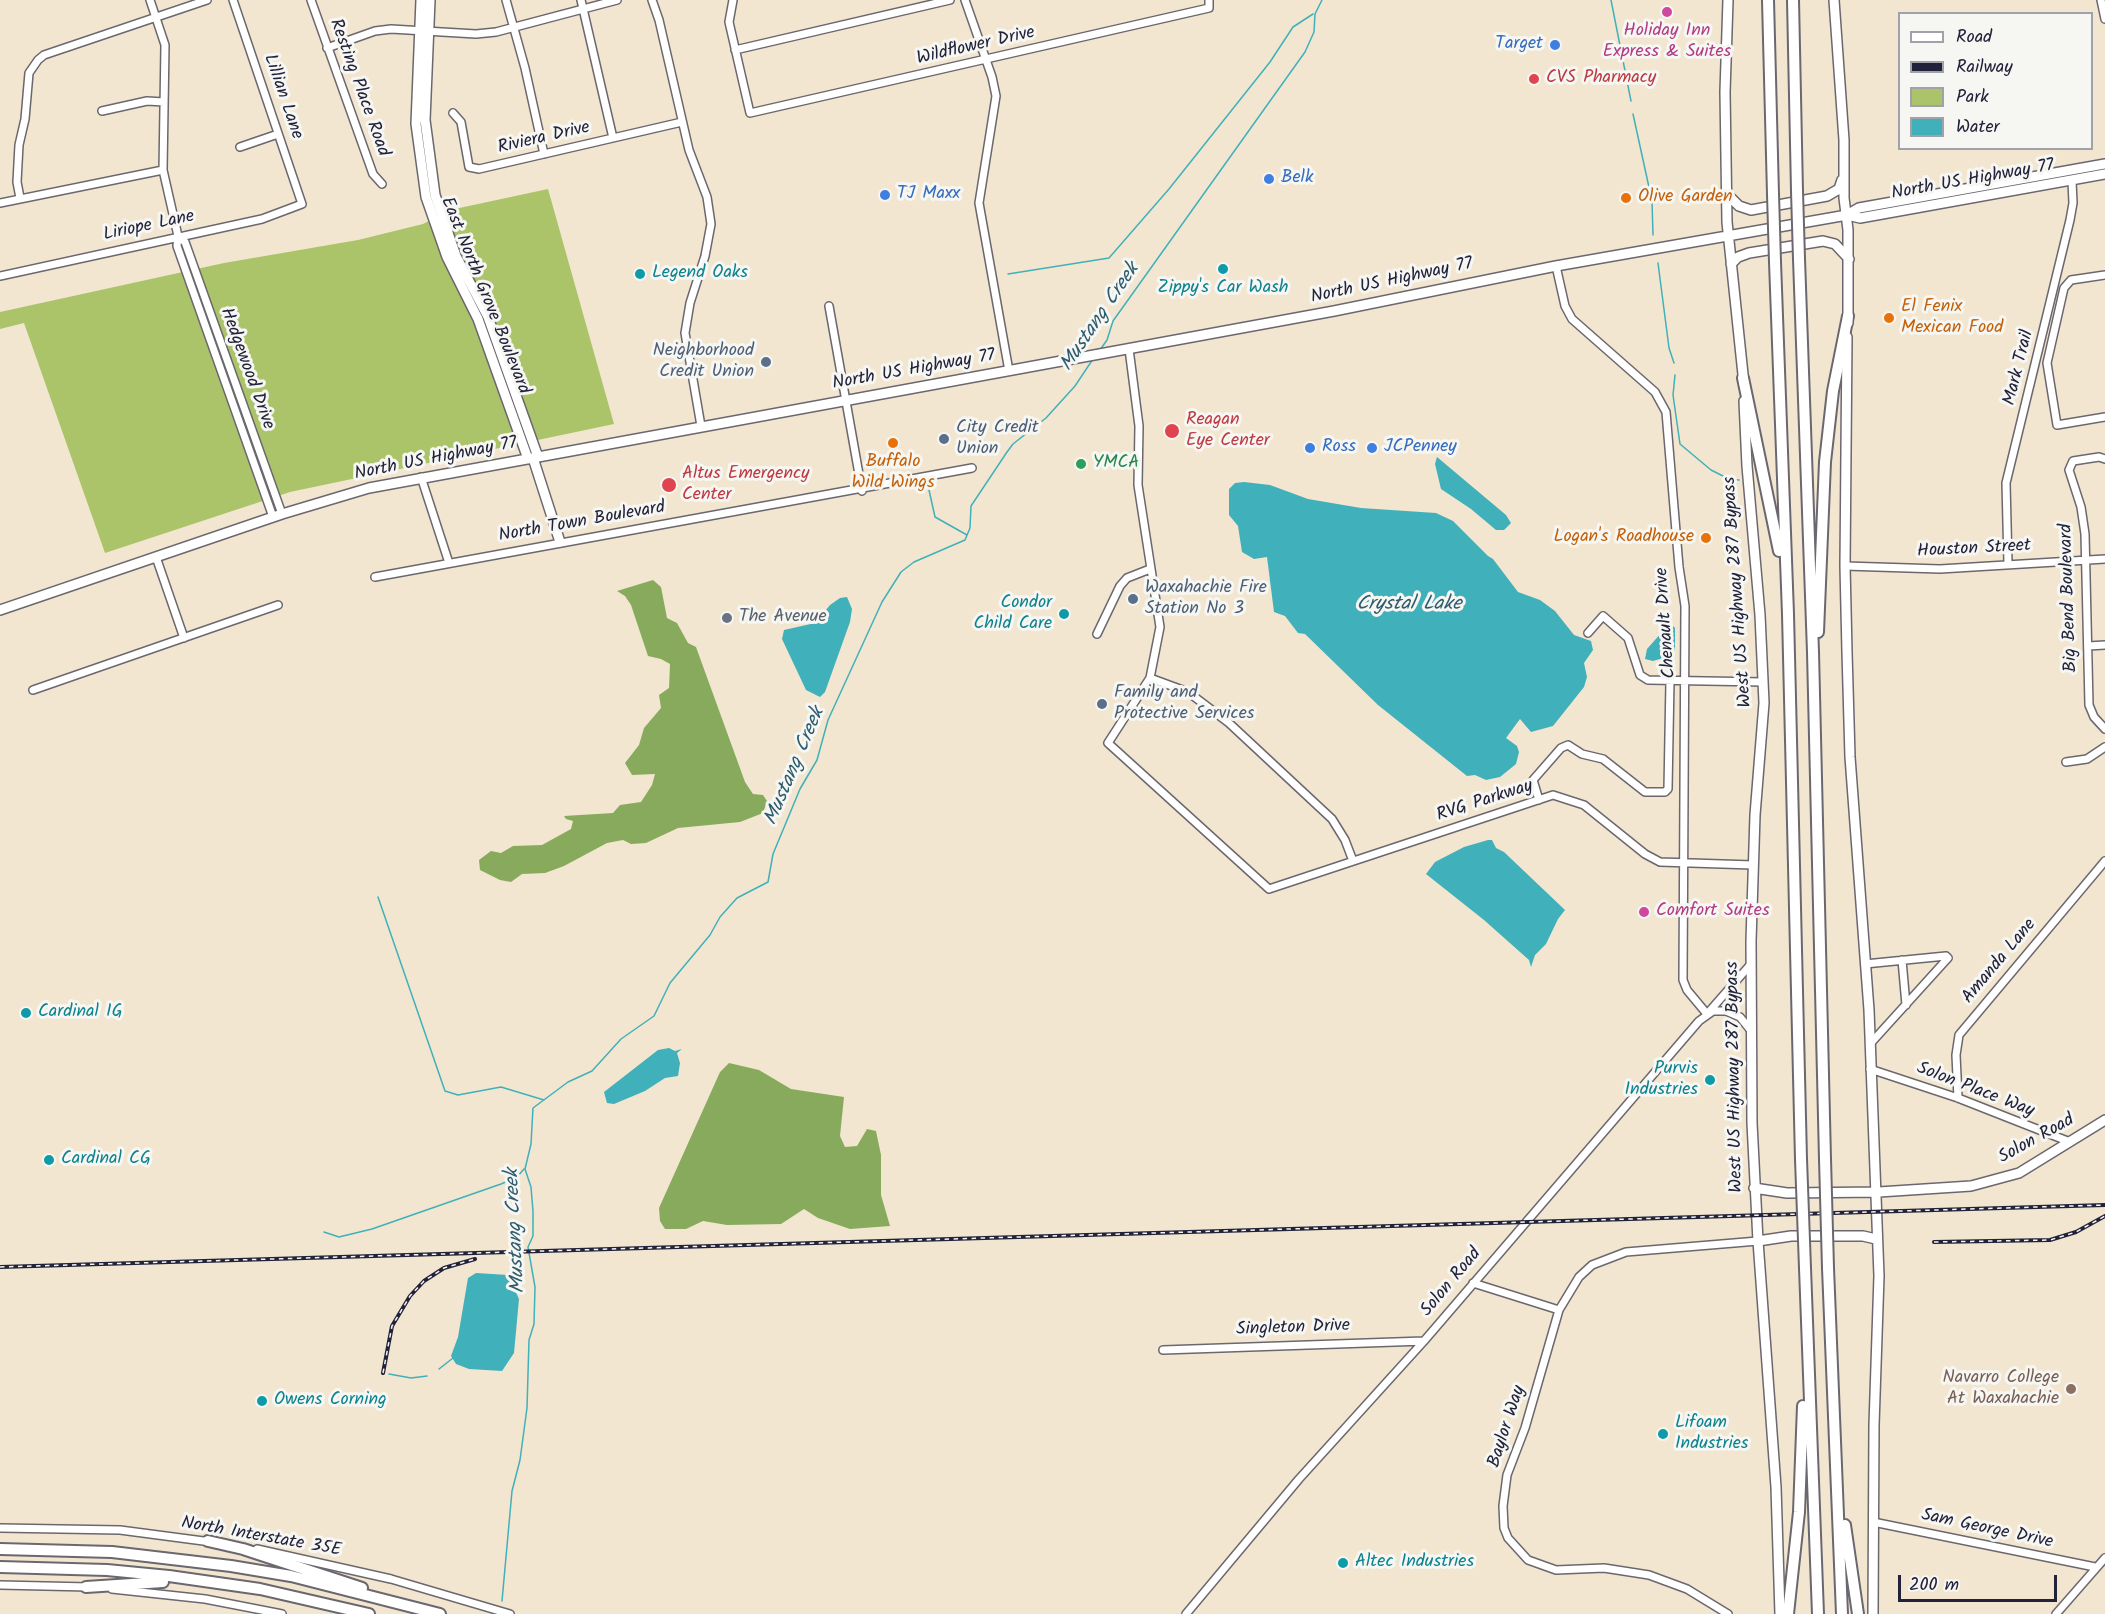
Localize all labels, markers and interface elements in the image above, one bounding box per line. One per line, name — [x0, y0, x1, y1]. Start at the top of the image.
marker: Holiday Inn Express & Suites — [1660, 5, 1674, 19]
legend — [1898, 12, 2093, 150]
street label: Resting Place Road — [323, 16, 393, 160]
place label: Holiday Inn Express & Suites — [1603, 21, 1731, 63]
street label: Wildflower Drive — [915, 23, 1037, 71]
text: Road — [1956, 23, 1992, 52]
place label: Target — [1495, 34, 1543, 56]
marker: Target — [1548, 38, 1562, 52]
street label: Lillian Lane — [257, 52, 307, 142]
text: Railway — [1956, 53, 2013, 82]
place label: CVS Pharmacy — [1546, 68, 1656, 90]
marker: CVS Pharmacy — [1527, 72, 1541, 86]
text: Park — [1956, 83, 1989, 112]
text: Water — [1956, 113, 2000, 142]
street label: Riviera Drive — [496, 118, 592, 160]
street label: North US Highway 77 — [1890, 156, 2056, 206]
place label: Belk — [1281, 168, 1313, 190]
marker: Belk — [1262, 172, 1276, 186]
place label: TJ Maxx — [897, 184, 960, 206]
place label: Olive Garden — [1638, 187, 1733, 209]
marker: TJ Maxx — [878, 188, 892, 202]
marker: Olive Garden — [1619, 191, 1633, 205]
street label: East North Grove Boulevard — [435, 194, 533, 398]
street label: Liriope Lane — [102, 207, 196, 247]
street label: North US Highway 77 — [1309, 254, 1475, 310]
water label: Mustang Creek — [1056, 259, 1146, 377]
marker: Zippy's Car Wash — [1216, 262, 1230, 276]
place label: Legend Oaks — [652, 263, 748, 285]
marker: Legend Oaks — [633, 267, 647, 281]
place label: Zippy's Car Wash — [1158, 278, 1288, 300]
place label: El Fenix Mexican Food — [1901, 297, 2003, 340]
street label: Hedgewood Drive — [214, 305, 278, 433]
marker: El Fenix Mexican Food — [1882, 311, 1896, 325]
street label: Mark Trail — [2000, 328, 2040, 408]
place label: Neighborhood Credit Union — [653, 341, 754, 384]
street label: North US Highway 77 — [831, 346, 997, 396]
marker: Neighborhood Credit Union — [759, 355, 773, 369]
place label: Reagan Eye Center — [1186, 410, 1270, 452]
place label: City Credit Union — [956, 418, 1039, 460]
marker: Reagan Eye Center — [1163, 422, 1181, 440]
marker: City Credit Union — [937, 432, 951, 446]
street label: North US Highway 77 — [353, 434, 519, 486]
marker: Buffalo Wild Wings — [886, 436, 900, 450]
place label: Ross — [1322, 437, 1356, 459]
place label: JCPenney — [1384, 437, 1457, 459]
marker: Ross — [1303, 441, 1317, 455]
marker: JCPenney — [1365, 441, 1379, 455]
place label: Buffalo Wild Wings — [851, 452, 935, 494]
place label: YMCA — [1093, 453, 1139, 475]
marker: YMCA — [1074, 457, 1088, 471]
place label: Altus Emergency Center — [682, 464, 809, 506]
marker: Altus Emergency Center — [660, 476, 678, 494]
street label: West US Highway 287 Bypass — [1720, 476, 1758, 708]
street label: North Town Boulevard — [497, 498, 667, 548]
street label: Big Bend Boulevard — [2057, 523, 2083, 673]
place label: Logan's Roadhouse — [1554, 527, 1694, 549]
marker: Logan's Roadhouse — [1699, 531, 1713, 545]
street label: Houston Street — [1916, 536, 2032, 564]
street label: Chenault Drive — [1652, 567, 1682, 679]
place label: Waxahachie Fire Station No 3 — [1145, 578, 1267, 620]
marker: Waxahachie Fire Station No 3 — [1126, 592, 1140, 606]
place label: Condor Child Care — [973, 593, 1052, 636]
water label: Crystal Lake — [1356, 594, 1462, 618]
place label: The Avenue — [739, 607, 827, 629]
marker: Condor Child Care — [1057, 607, 1071, 621]
marker: The Avenue — [720, 611, 734, 625]
place label: Family and Protective Services — [1114, 683, 1254, 726]
marker: Family and Protective Services — [1095, 697, 1109, 711]
water label: Mustang Creek — [760, 705, 832, 829]
street label: RVG Parkway — [1434, 776, 1536, 828]
place label: Comfort Suites — [1656, 901, 1770, 923]
marker: Comfort Suites — [1637, 905, 1651, 919]
street label: Amanda Lane — [1958, 915, 2042, 1009]
street label: West US Highway 287 Bypass — [1723, 961, 1749, 1193]
place label: Cardinal IG — [38, 1002, 123, 1024]
marker: Cardinal IG — [19, 1006, 33, 1020]
place label: Purvis Industries — [1625, 1059, 1698, 1102]
street label: Solon Place Way — [1913, 1059, 2037, 1123]
marker: Purvis Industries — [1703, 1073, 1717, 1087]
street label: Solon Road — [1995, 1110, 2079, 1170]
place label: Cardinal CG — [61, 1149, 151, 1171]
marker: Cardinal CG — [42, 1153, 56, 1167]
water label: Mustang Creek — [502, 1168, 532, 1294]
street label: Solon Road — [1417, 1244, 1487, 1322]
street label: Singleton Drive — [1236, 1316, 1350, 1342]
place label: Navarro College At Waxahachie — [1943, 1368, 2059, 1410]
marker: Navarro College At Waxahachie — [2064, 1382, 2078, 1396]
street label: Baylor Way — [1485, 1383, 1531, 1471]
place label: Owens Corning — [274, 1390, 387, 1412]
marker: Owens Corning — [255, 1394, 269, 1408]
place label: Lifoam Industries — [1675, 1413, 1748, 1456]
marker: Lifoam Industries — [1656, 1427, 1670, 1441]
street label: Sam George Drive — [1919, 1505, 2055, 1555]
street label: North Interstate 35E — [179, 1513, 343, 1563]
place label: Altec Industries — [1355, 1552, 1474, 1574]
marker: Altec Industries — [1336, 1556, 1350, 1570]
scale bar — [1901, 1563, 2060, 1601]
text: 200 m — [1909, 1571, 1959, 1600]

